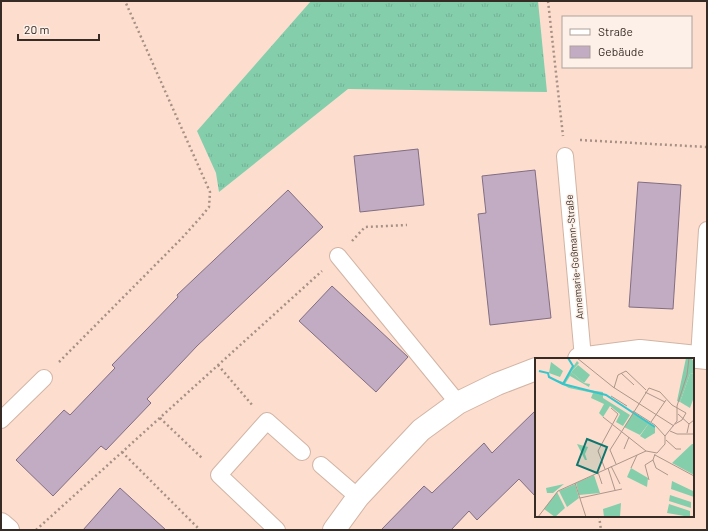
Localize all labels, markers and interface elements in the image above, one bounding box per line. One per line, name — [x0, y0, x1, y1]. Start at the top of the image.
scale bar — [18, 16, 99, 42]
legend — [562, 16, 692, 68]
text: 20 m — [24, 22, 50, 36]
text: Straße — [598, 24, 633, 38]
text: Gebäude — [598, 44, 644, 58]
street label: Annemarie-Goßmann-Straße — [563, 194, 585, 320]
inset map — [535, 358, 694, 517]

